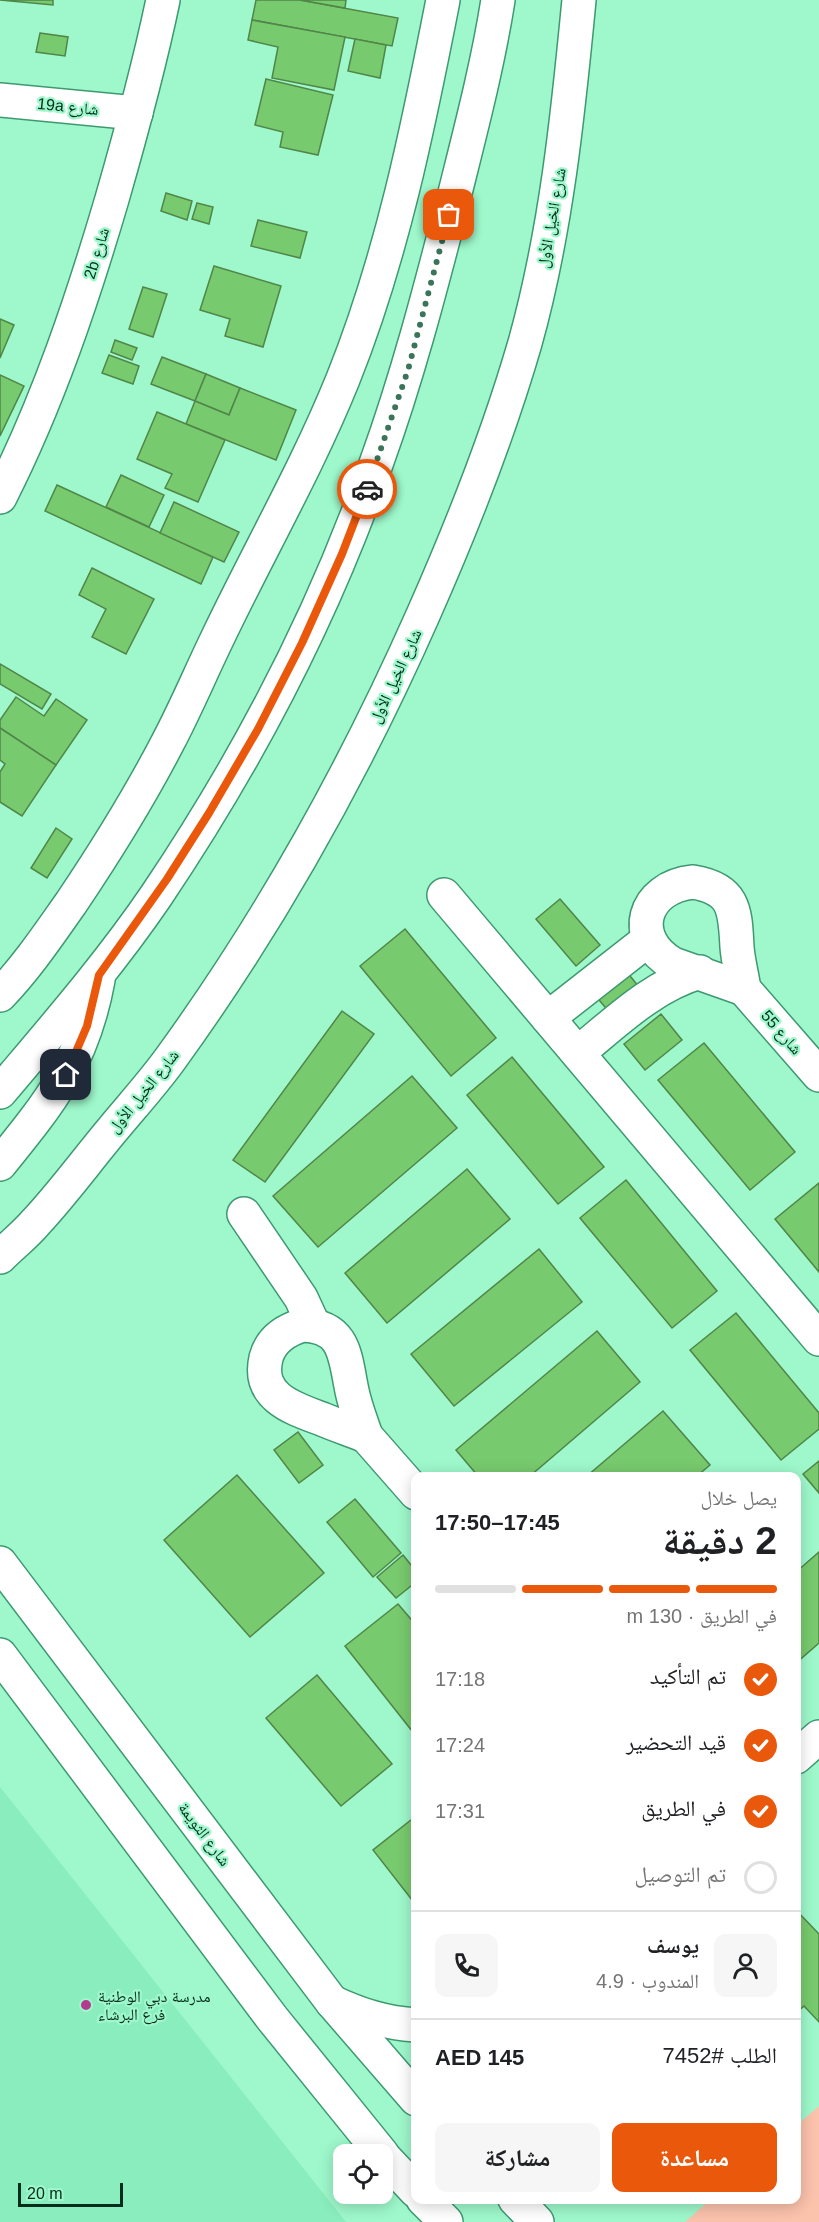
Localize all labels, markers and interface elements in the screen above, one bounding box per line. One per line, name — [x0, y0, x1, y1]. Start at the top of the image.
street label: 19a شارع — [36, 95, 99, 120]
street label: شارع الخيل الأول — [534, 167, 571, 270]
pin — [423, 189, 474, 240]
icon: bag — [432, 198, 465, 231]
street label: 2b شارع — [81, 225, 114, 281]
courier — [337, 459, 397, 519]
icon: car — [351, 473, 384, 506]
street label: شارع الخيل الأول — [366, 627, 426, 727]
street label: شارع 55 — [756, 1007, 805, 1059]
street label: شارع الخيل الأول — [105, 1047, 183, 1137]
pin — [40, 1049, 91, 1100]
icon: home — [49, 1058, 82, 1091]
text: يصل خلال — [700, 1487, 777, 1509]
text: 17:45–17:50 — [435, 1510, 560, 1535]
text: 2 دقيقة — [663, 1519, 777, 1562]
text: في الطريق · 130 m — [627, 1605, 777, 1627]
icon: check — [744, 1663, 777, 1696]
text: تم التأكيد — [650, 1664, 726, 1689]
text: 17:18 — [435, 1668, 485, 1690]
icon: check — [744, 1729, 777, 1762]
text: قيد التحضير — [626, 1730, 726, 1755]
text: 17:24 — [435, 1734, 485, 1756]
icon: check — [744, 1795, 777, 1828]
text: في الطريق — [641, 1796, 726, 1821]
street label: شارع الثويمة — [174, 1799, 234, 1870]
text: 17:31 — [435, 1800, 485, 1822]
text: تم التوصيل — [634, 1862, 726, 1887]
text: يوسف — [647, 1933, 699, 1958]
button: phone — [435, 1934, 498, 1997]
button: person — [714, 1934, 777, 1997]
text: المندوب · 4.9 — [596, 1970, 699, 1992]
place label: مدرسة دبي الوطنية فرع البرشاء — [98, 1988, 211, 2025]
marker: مدرسة دبي الوطنية فرع البرشاء — [79, 1998, 93, 2012]
text: الطلب #7452 — [663, 2043, 777, 2068]
text: AED 145 — [435, 2045, 524, 2070]
button: مشاركة — [435, 2123, 600, 2192]
button: مساعدة — [612, 2123, 777, 2192]
map controls — [333, 2144, 393, 2204]
button: locate — [333, 2144, 393, 2204]
scale bar — [18, 2180, 123, 2208]
text: 20 m — [27, 2185, 63, 2202]

